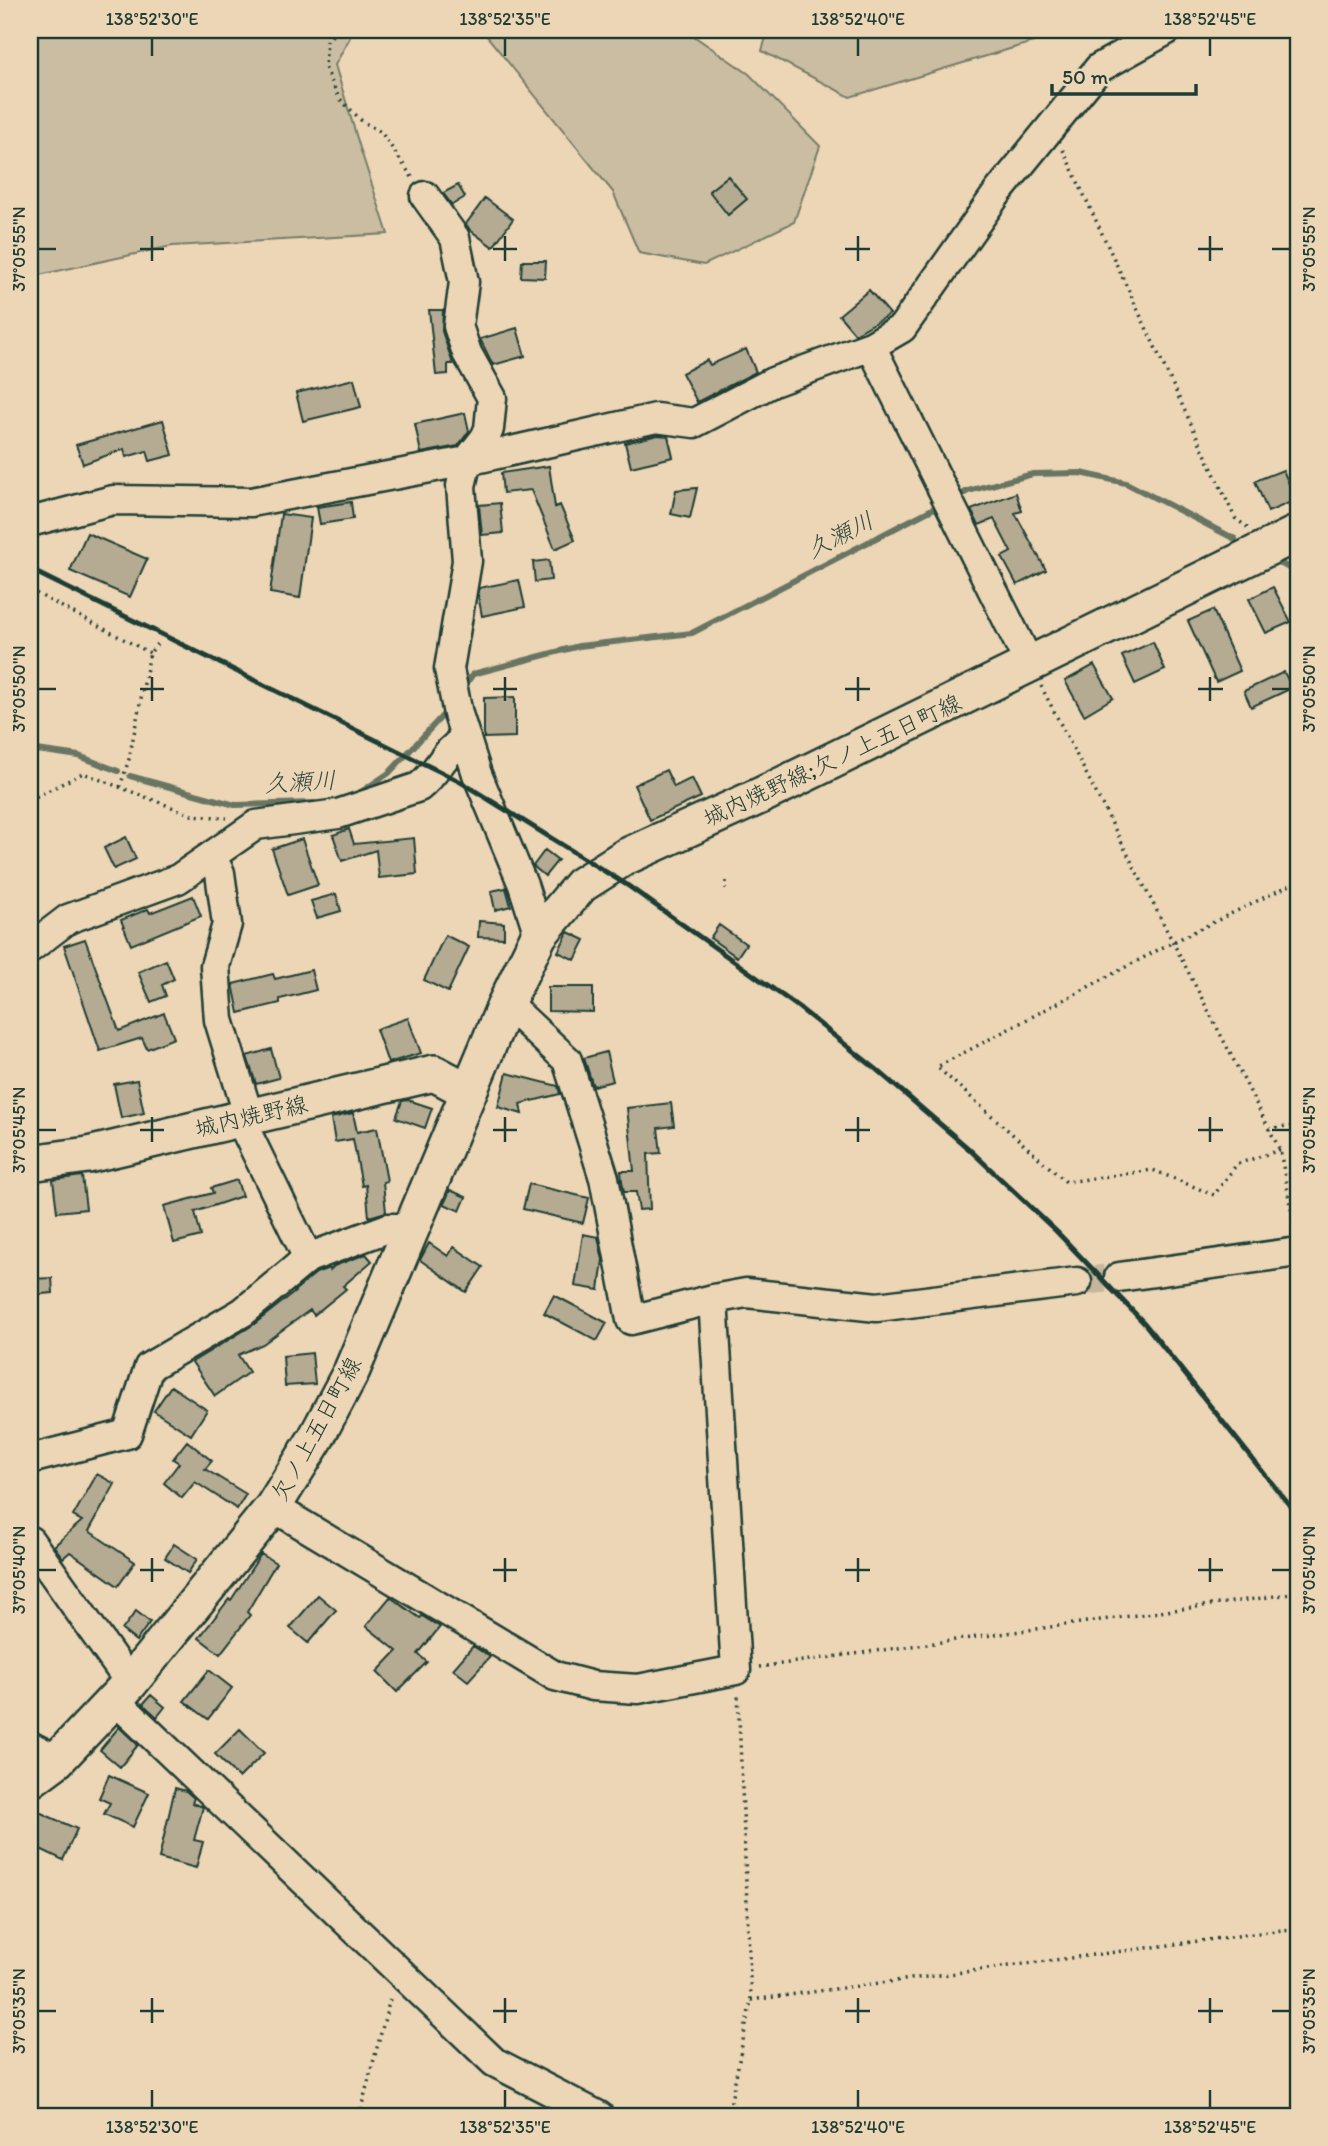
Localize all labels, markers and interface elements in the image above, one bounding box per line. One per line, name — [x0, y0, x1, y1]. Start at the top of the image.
text: 138°52'30"E — [105, 8, 199, 30]
text: 138°52'35"E — [459, 8, 551, 30]
text: 138°52'40"E — [811, 8, 905, 30]
text: 138°52'45"E — [1164, 8, 1256, 30]
scale bar — [1052, 52, 1195, 96]
text: 50 m — [1062, 64, 1109, 89]
text: 37°05'55"N — [8, 206, 30, 292]
text: 37°05'55"N — [1298, 206, 1320, 292]
water label: 久瀬川 — [801, 505, 878, 564]
text: 37°05'50"N — [8, 645, 30, 733]
text: 37°05'50"N — [1298, 645, 1320, 733]
street label: 城内焼野線;欠ノ上五日町線 — [698, 688, 966, 832]
water label: 久瀬川 — [263, 765, 337, 798]
text: 37°05'45"N — [8, 1087, 30, 1173]
text: 37°05'45"N — [1298, 1087, 1320, 1173]
street label: 城内焼野線 — [192, 1089, 310, 1143]
street label: 欠ノ上五日町線 — [265, 1352, 367, 1506]
text: 37°05'40"N — [8, 1526, 30, 1614]
text: 37°05'40"N — [1298, 1526, 1320, 1614]
text: 37°05'35"N — [8, 1968, 30, 2054]
text: 37°05'35"N — [1298, 1968, 1320, 2054]
text: 138°52'30"E — [105, 2116, 199, 2138]
text: 138°52'35"E — [459, 2116, 551, 2138]
text: 138°52'40"E — [811, 2116, 905, 2138]
text: 138°52'45"E — [1164, 2116, 1256, 2138]

